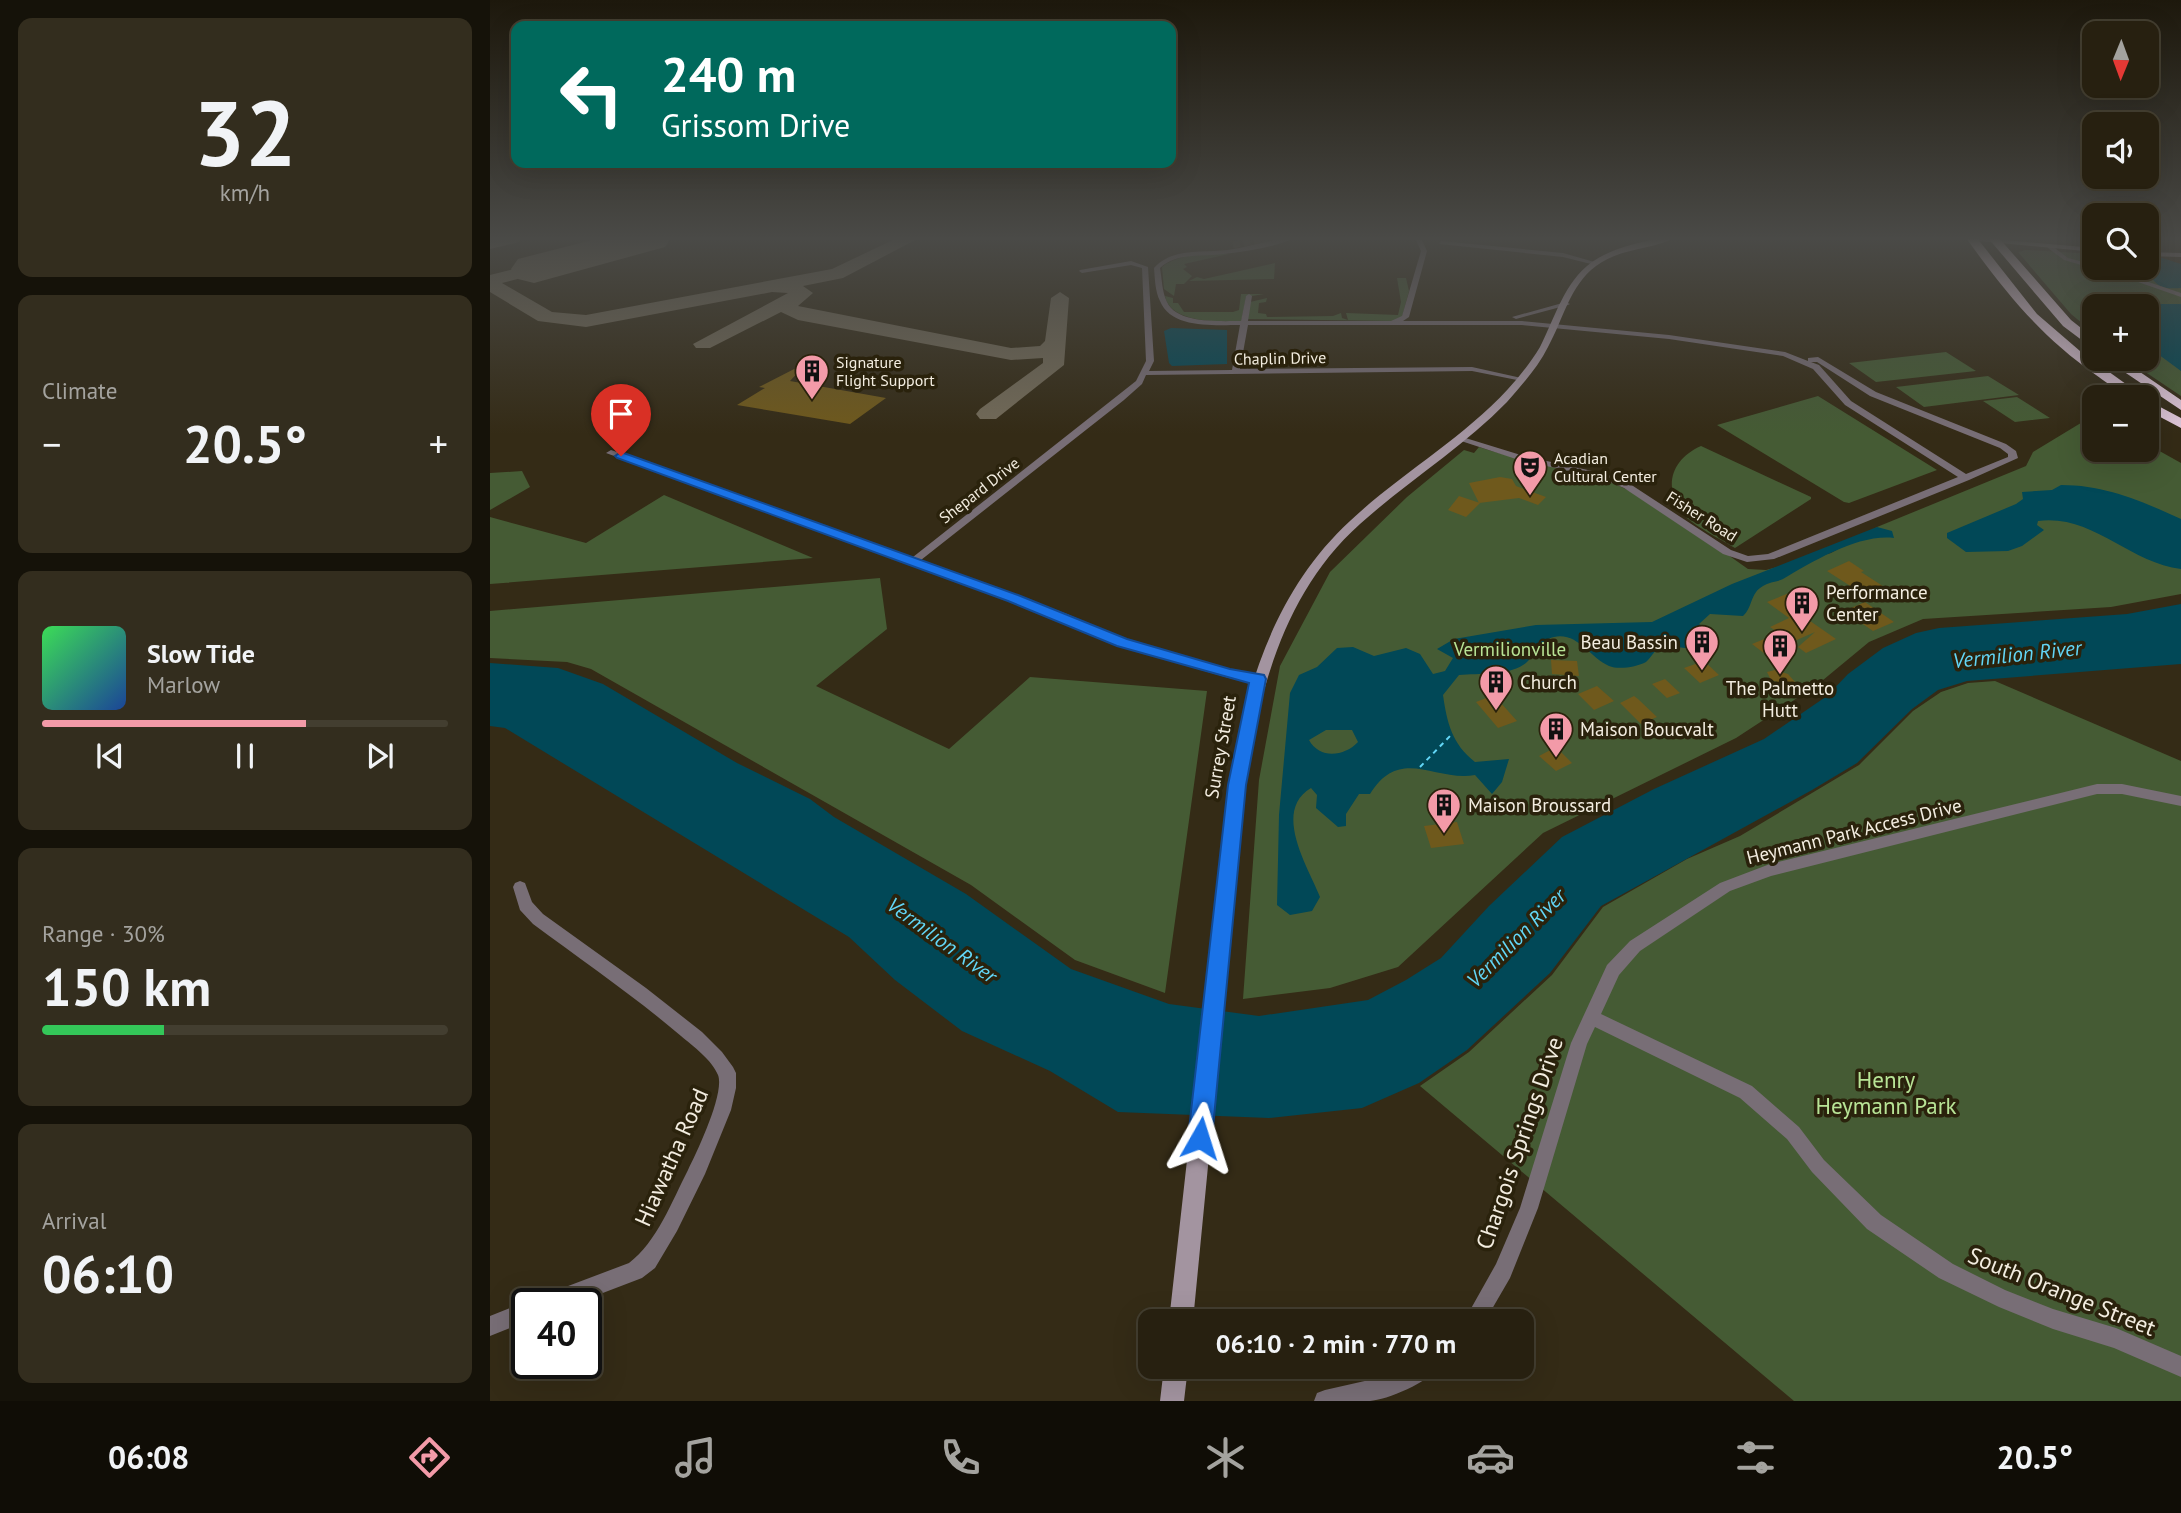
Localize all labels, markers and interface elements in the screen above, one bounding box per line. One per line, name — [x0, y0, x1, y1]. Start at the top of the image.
north arrow — [2082, 21, 2160, 98]
map controls — [2082, 21, 2159, 462]
text: 240 m — [661, 42, 796, 106]
icon: left — [546, 49, 637, 140]
text: 32 — [193, 73, 297, 191]
text: Grissom Drive — [661, 104, 850, 146]
button: sound — [2082, 112, 2159, 189]
text: km/h — [220, 178, 270, 207]
button: search — [2082, 203, 2159, 280]
button: + — [2082, 294, 2159, 371]
street label: Chaplin Drive — [1234, 347, 1326, 369]
building icon: Signature Flight Support — [793, 352, 831, 401]
place label: Signature Flight Support — [836, 352, 935, 390]
text: Climate — [42, 376, 117, 405]
pin — [591, 384, 651, 456]
button: − — [2082, 385, 2159, 462]
icon: arrive — [602, 395, 640, 433]
text: 20.5° — [183, 410, 307, 477]
text: − — [42, 419, 61, 468]
text: + — [429, 419, 448, 468]
theatre icon: Acadian Cultural Center — [1511, 448, 1549, 497]
place label: Acadian Cultural Center — [1554, 448, 1657, 486]
street label: Shepard Drive — [935, 453, 1023, 527]
street label: Fisher Road — [1663, 486, 1741, 546]
place label: Performance Center — [1826, 580, 1928, 626]
building icon: Performance Center — [1783, 584, 1821, 633]
building icon: Beau Bassin — [1683, 623, 1721, 672]
building icon: The Palmetto Hutt — [1761, 627, 1799, 676]
place label: Beau Bassin — [1581, 630, 1678, 654]
water label: Vermilion River — [1951, 634, 2085, 674]
text: Slow Tide — [147, 637, 255, 670]
park label: Vermilionville — [1453, 637, 1566, 661]
building icon: Church — [1477, 663, 1515, 712]
text: Marlow — [147, 670, 220, 699]
place label: Church — [1520, 670, 1577, 694]
place label: The Palmetto Hutt — [1726, 676, 1834, 722]
street label: Surrey Street — [1199, 693, 1241, 800]
building icon: Maison Boucvalt — [1537, 710, 1575, 759]
place label: Maison Boucvalt — [1580, 717, 1714, 741]
icon: previous — [91, 737, 129, 775]
icon: pause — [226, 737, 264, 775]
icon: next — [361, 737, 399, 775]
building icon: Maison Broussard — [1425, 786, 1463, 835]
place label: Maison Broussard — [1468, 793, 1611, 817]
street label: Heymann Park Access Drive — [1744, 793, 1964, 869]
water label: Vermilion River — [1461, 881, 1573, 993]
water label: Vermilion River — [882, 891, 1004, 990]
text: Range · 30% — [42, 919, 165, 948]
text: 150 km — [42, 953, 211, 1020]
street label: Chargois Springs Drive — [1469, 1033, 1569, 1253]
park label: Henry Heymann Park — [1815, 1065, 1957, 1120]
street label: Hiawatha Road — [628, 1084, 714, 1230]
position arrow — [1163, 1101, 1237, 1175]
text: Arrival — [42, 1206, 106, 1235]
text: 06:10 — [42, 1240, 174, 1307]
street label: South Orange Street — [1964, 1240, 2160, 1342]
speed limit sign: 40 — [511, 1288, 602, 1379]
text: 06:10 · 2 min · 770 m — [1216, 1327, 1456, 1360]
icon: directions — [405, 1433, 454, 1482]
icon: music — [671, 1433, 720, 1482]
icon: phone — [936, 1433, 985, 1482]
icon: climate — [1201, 1433, 1250, 1482]
icon: car — [1466, 1433, 1515, 1482]
icon: filters — [1731, 1433, 1780, 1482]
text: 06:08 — [108, 1436, 189, 1478]
text: 20.5° — [1997, 1436, 2073, 1478]

